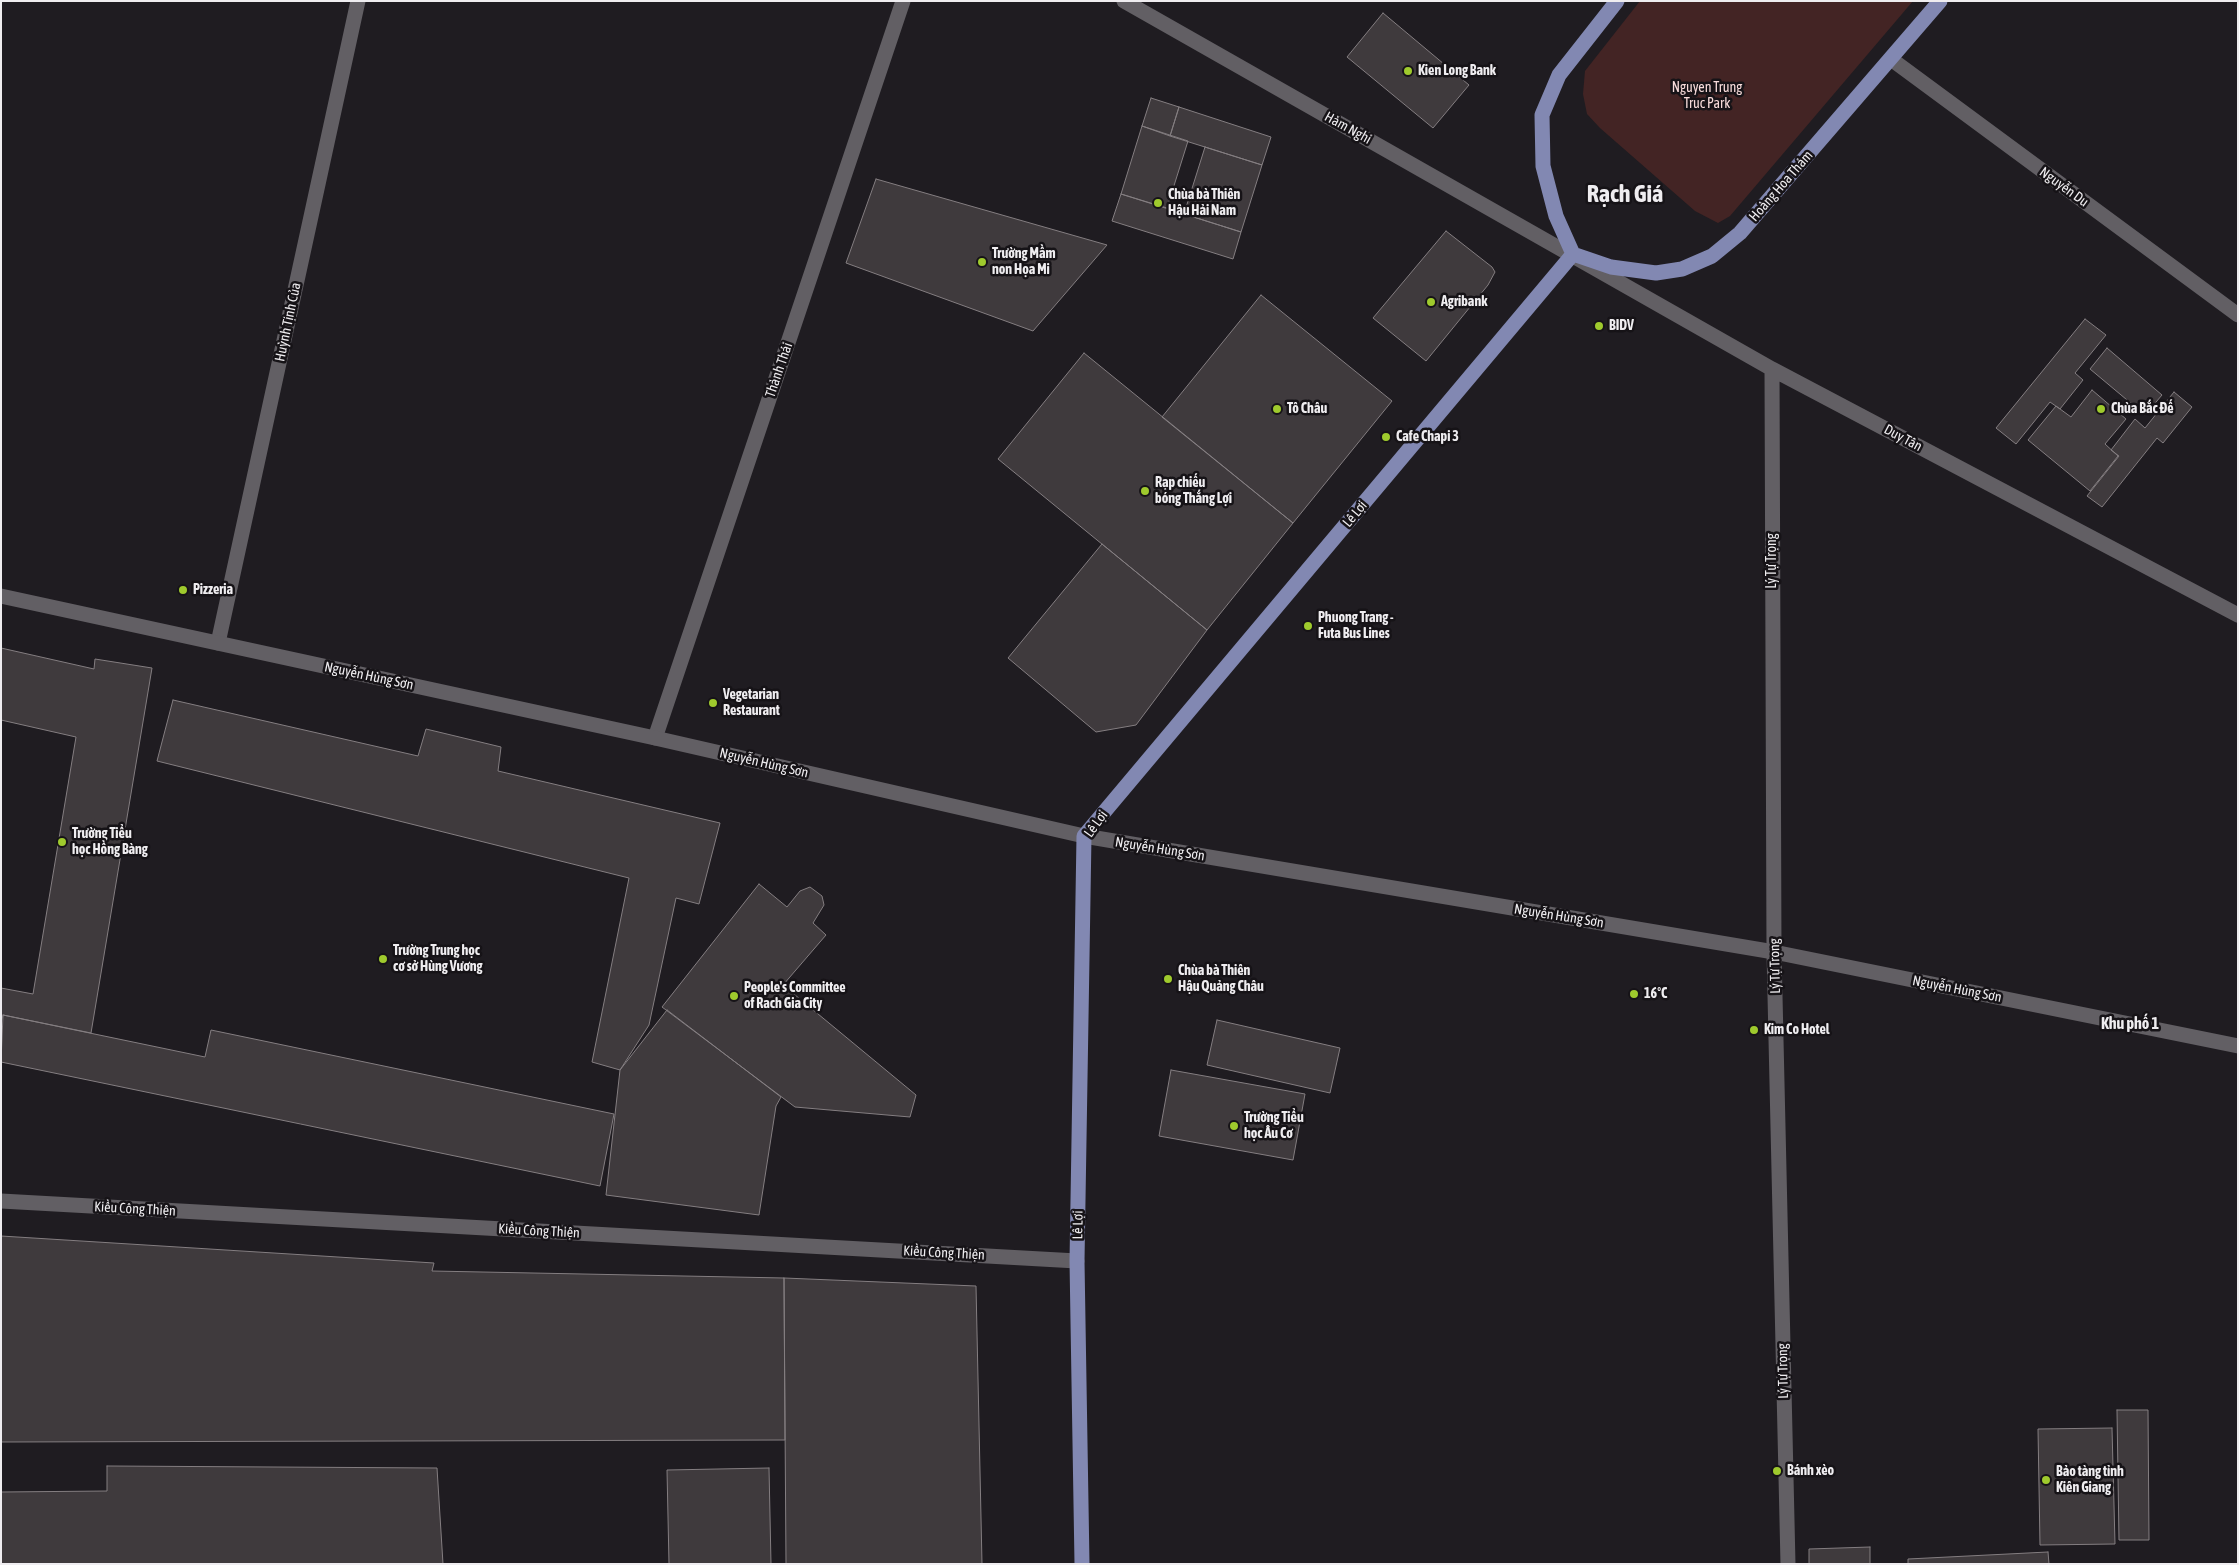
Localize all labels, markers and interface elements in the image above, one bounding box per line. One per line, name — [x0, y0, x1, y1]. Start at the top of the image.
place label: Kien Long Bank — [1418, 63, 1496, 79]
marker: Kien Long Bank — [1402, 65, 1414, 77]
park label: Nguyen Trung Truc Park — [1672, 80, 1742, 112]
street label: Hàm Nghi — [1322, 108, 1374, 148]
street label: Hoàng Hoa Thám — [1746, 147, 1816, 225]
street label: Nguyễn Du — [2036, 164, 2092, 210]
district label: Rạch Giá — [1587, 180, 1663, 208]
place label: Chùa bà Thiên Hậu Hải Nam — [1168, 187, 1240, 220]
marker: Chùa bà Thiên Hậu Hải Nam — [1152, 197, 1164, 209]
place label: Trường Mầm non Họa Mi — [992, 246, 1055, 278]
marker: Trường Mầm non Họa Mi — [976, 256, 988, 268]
street label: Huỳnh Tịnh Của — [271, 281, 305, 363]
place label: Agribank — [1441, 294, 1487, 310]
marker: Agribank — [1425, 296, 1437, 308]
place label: BIDV — [1609, 318, 1634, 334]
marker: BIDV — [1593, 320, 1605, 332]
street label: Thành Thái — [762, 340, 796, 400]
place label: Tô Châu — [1287, 401, 1327, 417]
place label: Chùa Bắc Đế — [2111, 401, 2174, 417]
marker: Tô Châu — [1271, 403, 1283, 415]
marker: Chùa Bắc Đế — [2095, 403, 2107, 415]
street label: Duy Tân — [1881, 421, 1925, 455]
place label: Cafe Chapi 3 — [1396, 429, 1459, 445]
marker: Cafe Chapi 3 — [1380, 431, 1392, 443]
place label: Rạp chiếu bóng Thắng Lợi — [1155, 475, 1232, 508]
marker: Rạp chiếu bóng Thắng Lợi — [1139, 485, 1151, 497]
street label: Lê Lợi — [1339, 498, 1371, 530]
street label: Lý Tự Trọng — [1764, 533, 1780, 589]
place label: Pizzeria — [193, 582, 233, 598]
marker: Pizzeria — [177, 584, 189, 596]
place label: Phuong Trang - Futa Bus Lines — [1318, 610, 1394, 642]
marker: Phuong Trang - Futa Bus Lines — [1302, 620, 1314, 632]
street label: Nguyễn Hùng Sơn — [323, 658, 415, 694]
place label: Vegetarian Restaurant — [723, 687, 780, 720]
marker: Vegetarian Restaurant — [707, 697, 719, 709]
street label: Nguyễn Hùng Sơn — [718, 745, 810, 781]
street label: Lê Lợi — [1081, 807, 1111, 841]
place label: Trường Tiểu học Hồng Bàng — [72, 826, 148, 859]
street label: Nguyễn Hùng Sơn — [1114, 834, 1206, 864]
marker: Trường Tiểu học Hồng Bàng — [56, 836, 68, 848]
street label: Nguyễn Hùng Sơn — [1513, 901, 1605, 931]
street label: Lý Tự Trọng — [1766, 938, 1784, 994]
place label: Trường Trung học cơ sở Hùng Vương — [393, 943, 483, 976]
marker: Trường Trung học cơ sở Hùng Vương — [377, 953, 389, 965]
place label: Chùa bà Thiên Hậu Quảng Châu — [1178, 963, 1264, 996]
street label: Nguyễn Hùng Sơn — [1911, 972, 2003, 1006]
marker: Chùa bà Thiên Hậu Quảng Châu — [1162, 973, 1174, 985]
place label: People's Committee of Rach Gia City — [744, 980, 846, 1012]
place label: 16°C — [1644, 986, 1667, 1002]
marker: 16°C — [1628, 988, 1640, 1000]
marker: People's Committee of Rach Gia City — [728, 990, 740, 1002]
district label: Khu phố 1 — [2101, 1014, 2159, 1034]
place label: Kim Co Hotel — [1764, 1022, 1830, 1038]
marker: Kim Co Hotel — [1748, 1024, 1760, 1036]
place label: Trường Tiểu học Âu Cơ — [1244, 1110, 1304, 1142]
marker: Trường Tiểu học Âu Cơ — [1228, 1120, 1240, 1132]
street label: Kiều Công Thiện — [94, 1198, 176, 1220]
street label: Lê Lợi — [1069, 1210, 1087, 1240]
street label: Kiều Công Thiện — [498, 1220, 580, 1242]
street label: Kiều Công Thiện — [903, 1242, 985, 1264]
street label: Lý Tự Trọng — [1774, 1343, 1792, 1399]
place label: Bánh xèo — [1787, 1463, 1834, 1479]
place label: Bảo tàng tỉnh Kiên Giang — [2056, 1464, 2124, 1496]
marker: Bánh xèo — [1771, 1465, 1783, 1477]
marker: Bảo tàng tỉnh Kiên Giang — [2040, 1474, 2052, 1486]

